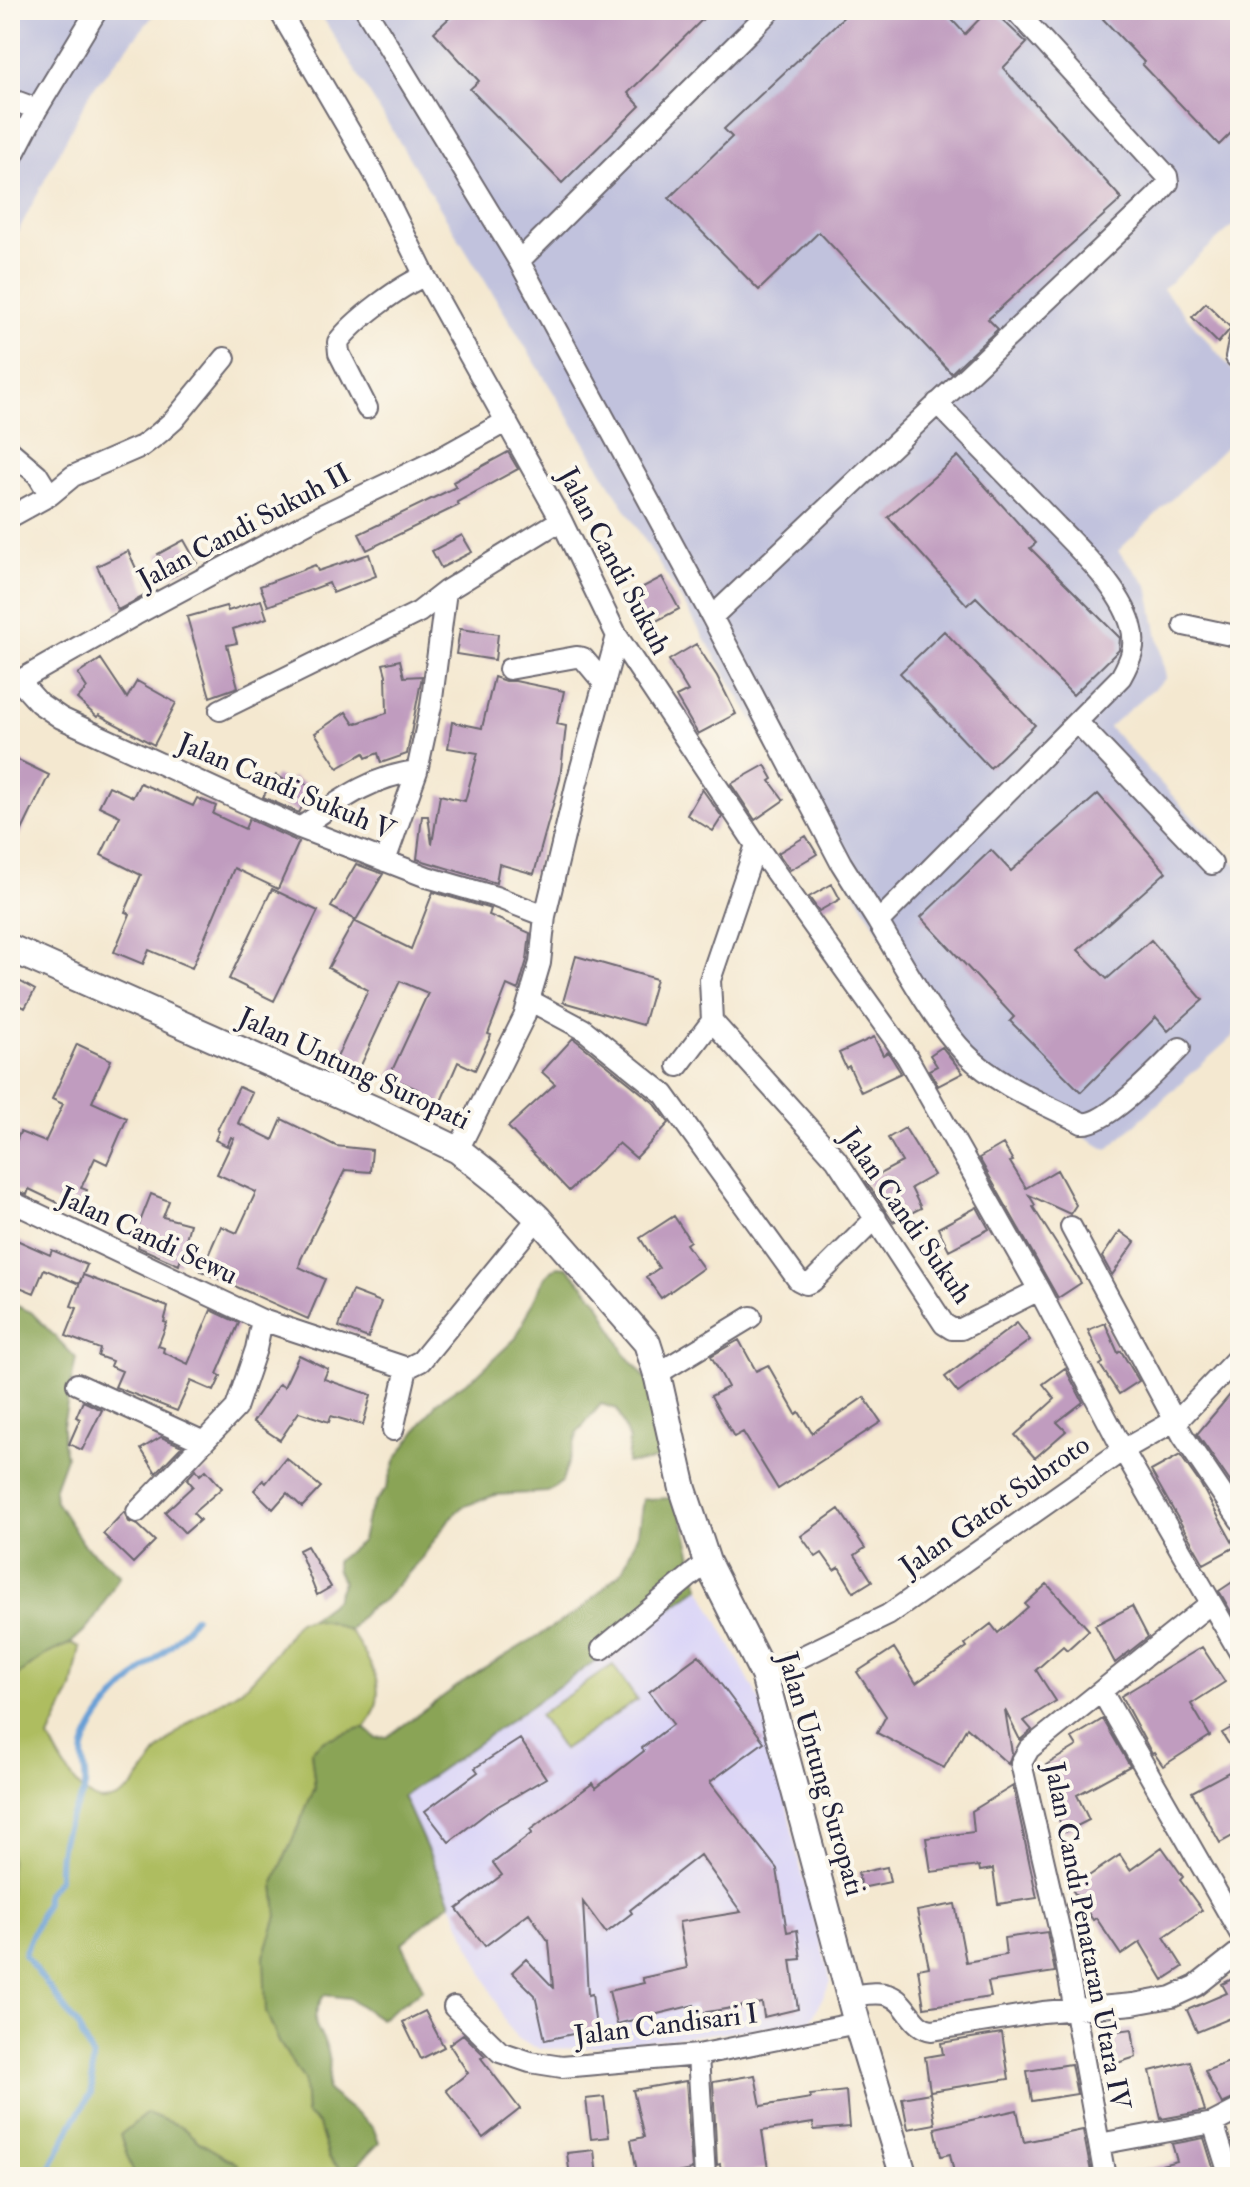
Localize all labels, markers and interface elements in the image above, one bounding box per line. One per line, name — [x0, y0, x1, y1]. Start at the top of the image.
street label: Jalan Candi Sukuh II — [131, 456, 356, 598]
street label: Jalan Candi Sukuh — [549, 461, 678, 661]
street label: Jalan Candi Sukuh V — [171, 725, 401, 849]
street label: Jalan Untung Suropati — [232, 999, 476, 1138]
street label: Jalan Candi Sukuh — [832, 1120, 980, 1311]
street label: Jalan Candi Sewu — [52, 1179, 243, 1293]
street label: Jalan Gatot Subroto — [893, 1428, 1097, 1585]
street label: Jalan Untung Suropati — [769, 1647, 873, 1900]
street label: Jalan Candi Penataran Utara IV — [1036, 1758, 1138, 2114]
street label: Jalan Candisari I — [571, 1996, 760, 2054]

